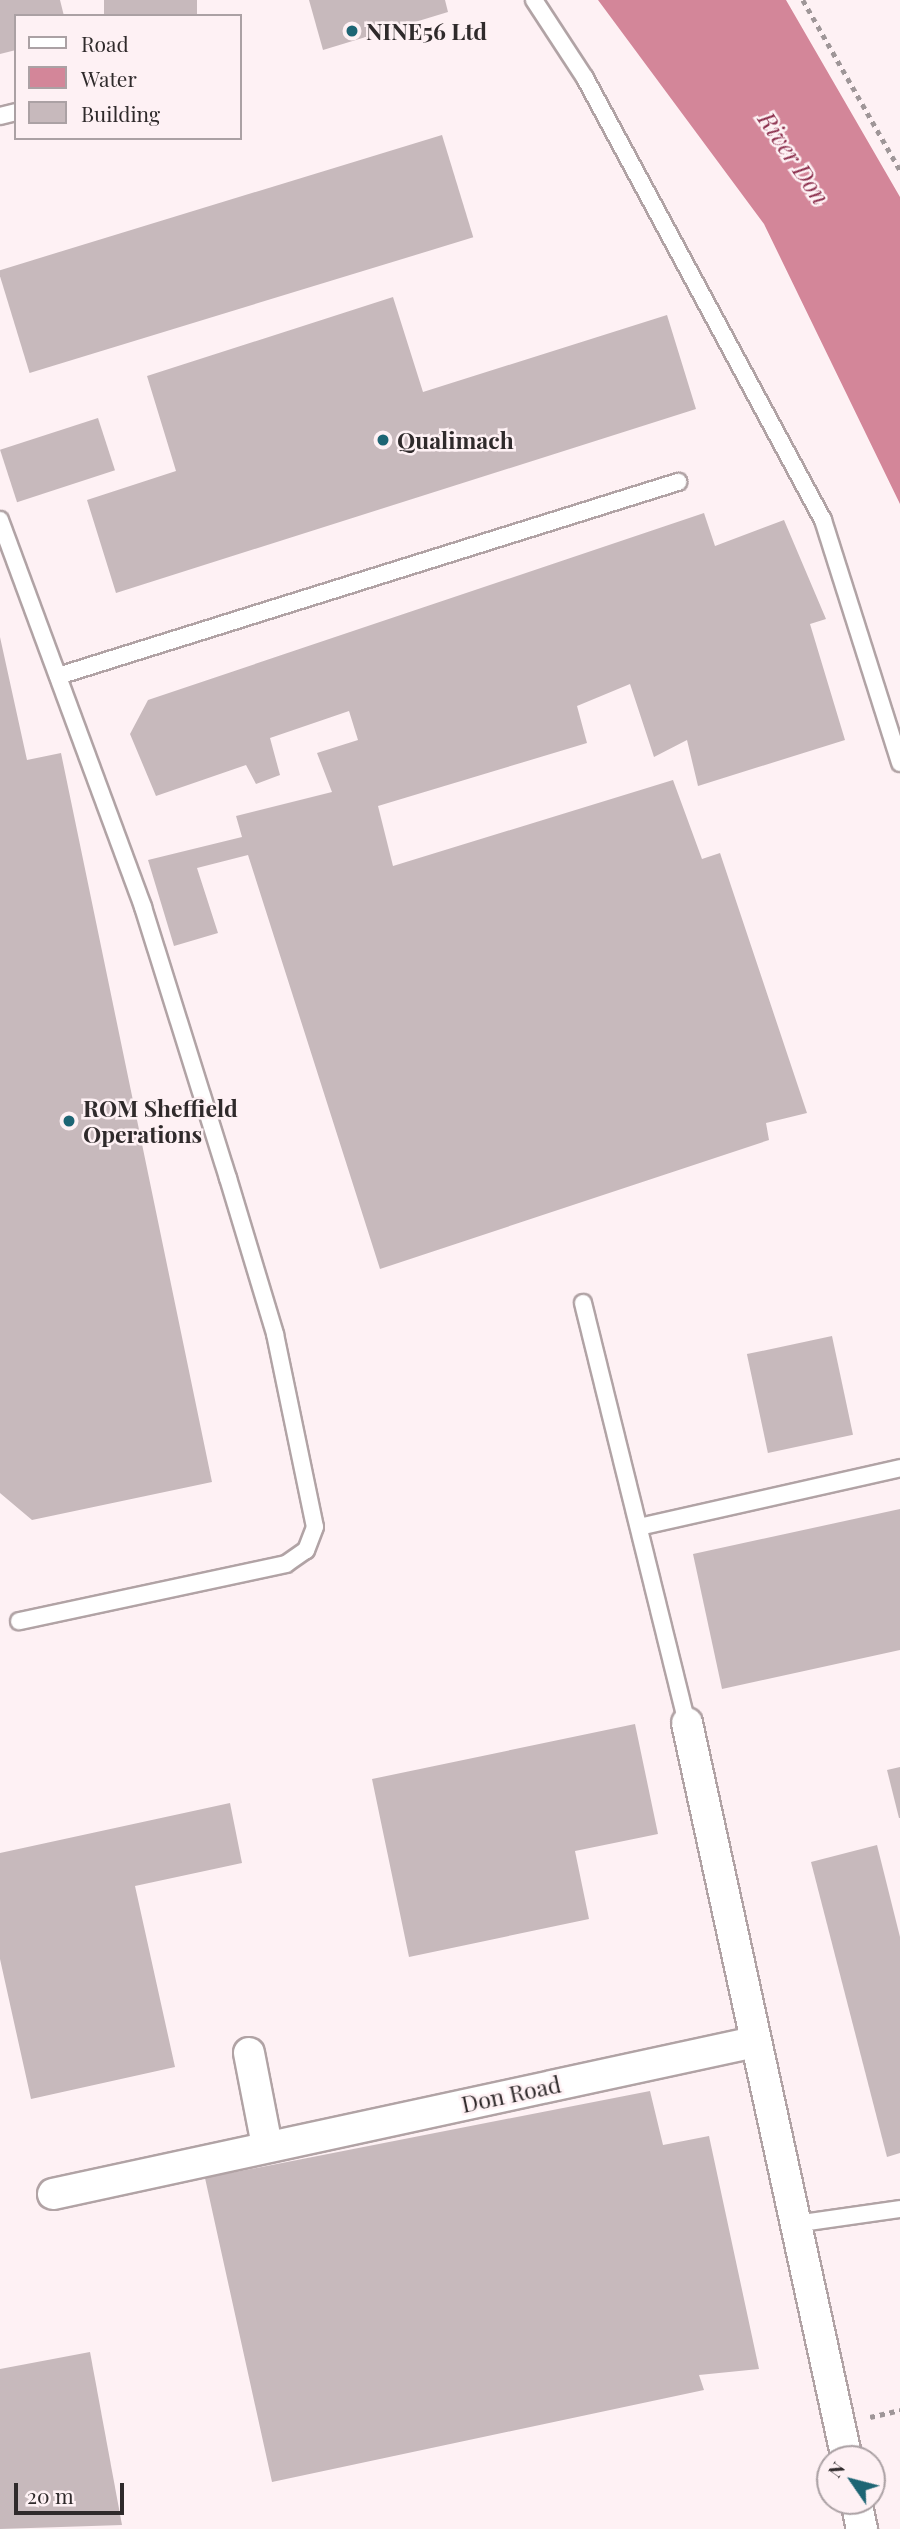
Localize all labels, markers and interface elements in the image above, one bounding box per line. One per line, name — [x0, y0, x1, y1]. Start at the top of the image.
legend — [14, 14, 242, 140]
place label: NINE56 Ltd — [366, 17, 487, 45]
marker: NINE56 Ltd — [344, 23, 360, 39]
text: Road — [81, 29, 129, 57]
text: Water — [81, 64, 137, 92]
text: Building — [81, 99, 160, 127]
water label: River Don — [753, 106, 835, 210]
place label: Qualimach — [397, 426, 514, 454]
marker: Qualimach — [375, 432, 391, 448]
place label: ROM Sheffield Operations — [83, 1094, 238, 1148]
marker: ROM Sheffield Operations — [61, 1113, 77, 1129]
street label: Don Road — [459, 2070, 563, 2118]
north arrow — [816, 2445, 886, 2515]
text: N — [821, 2456, 850, 2482]
scale bar — [18, 2470, 128, 2514]
text: 20 m — [27, 2481, 74, 2509]

